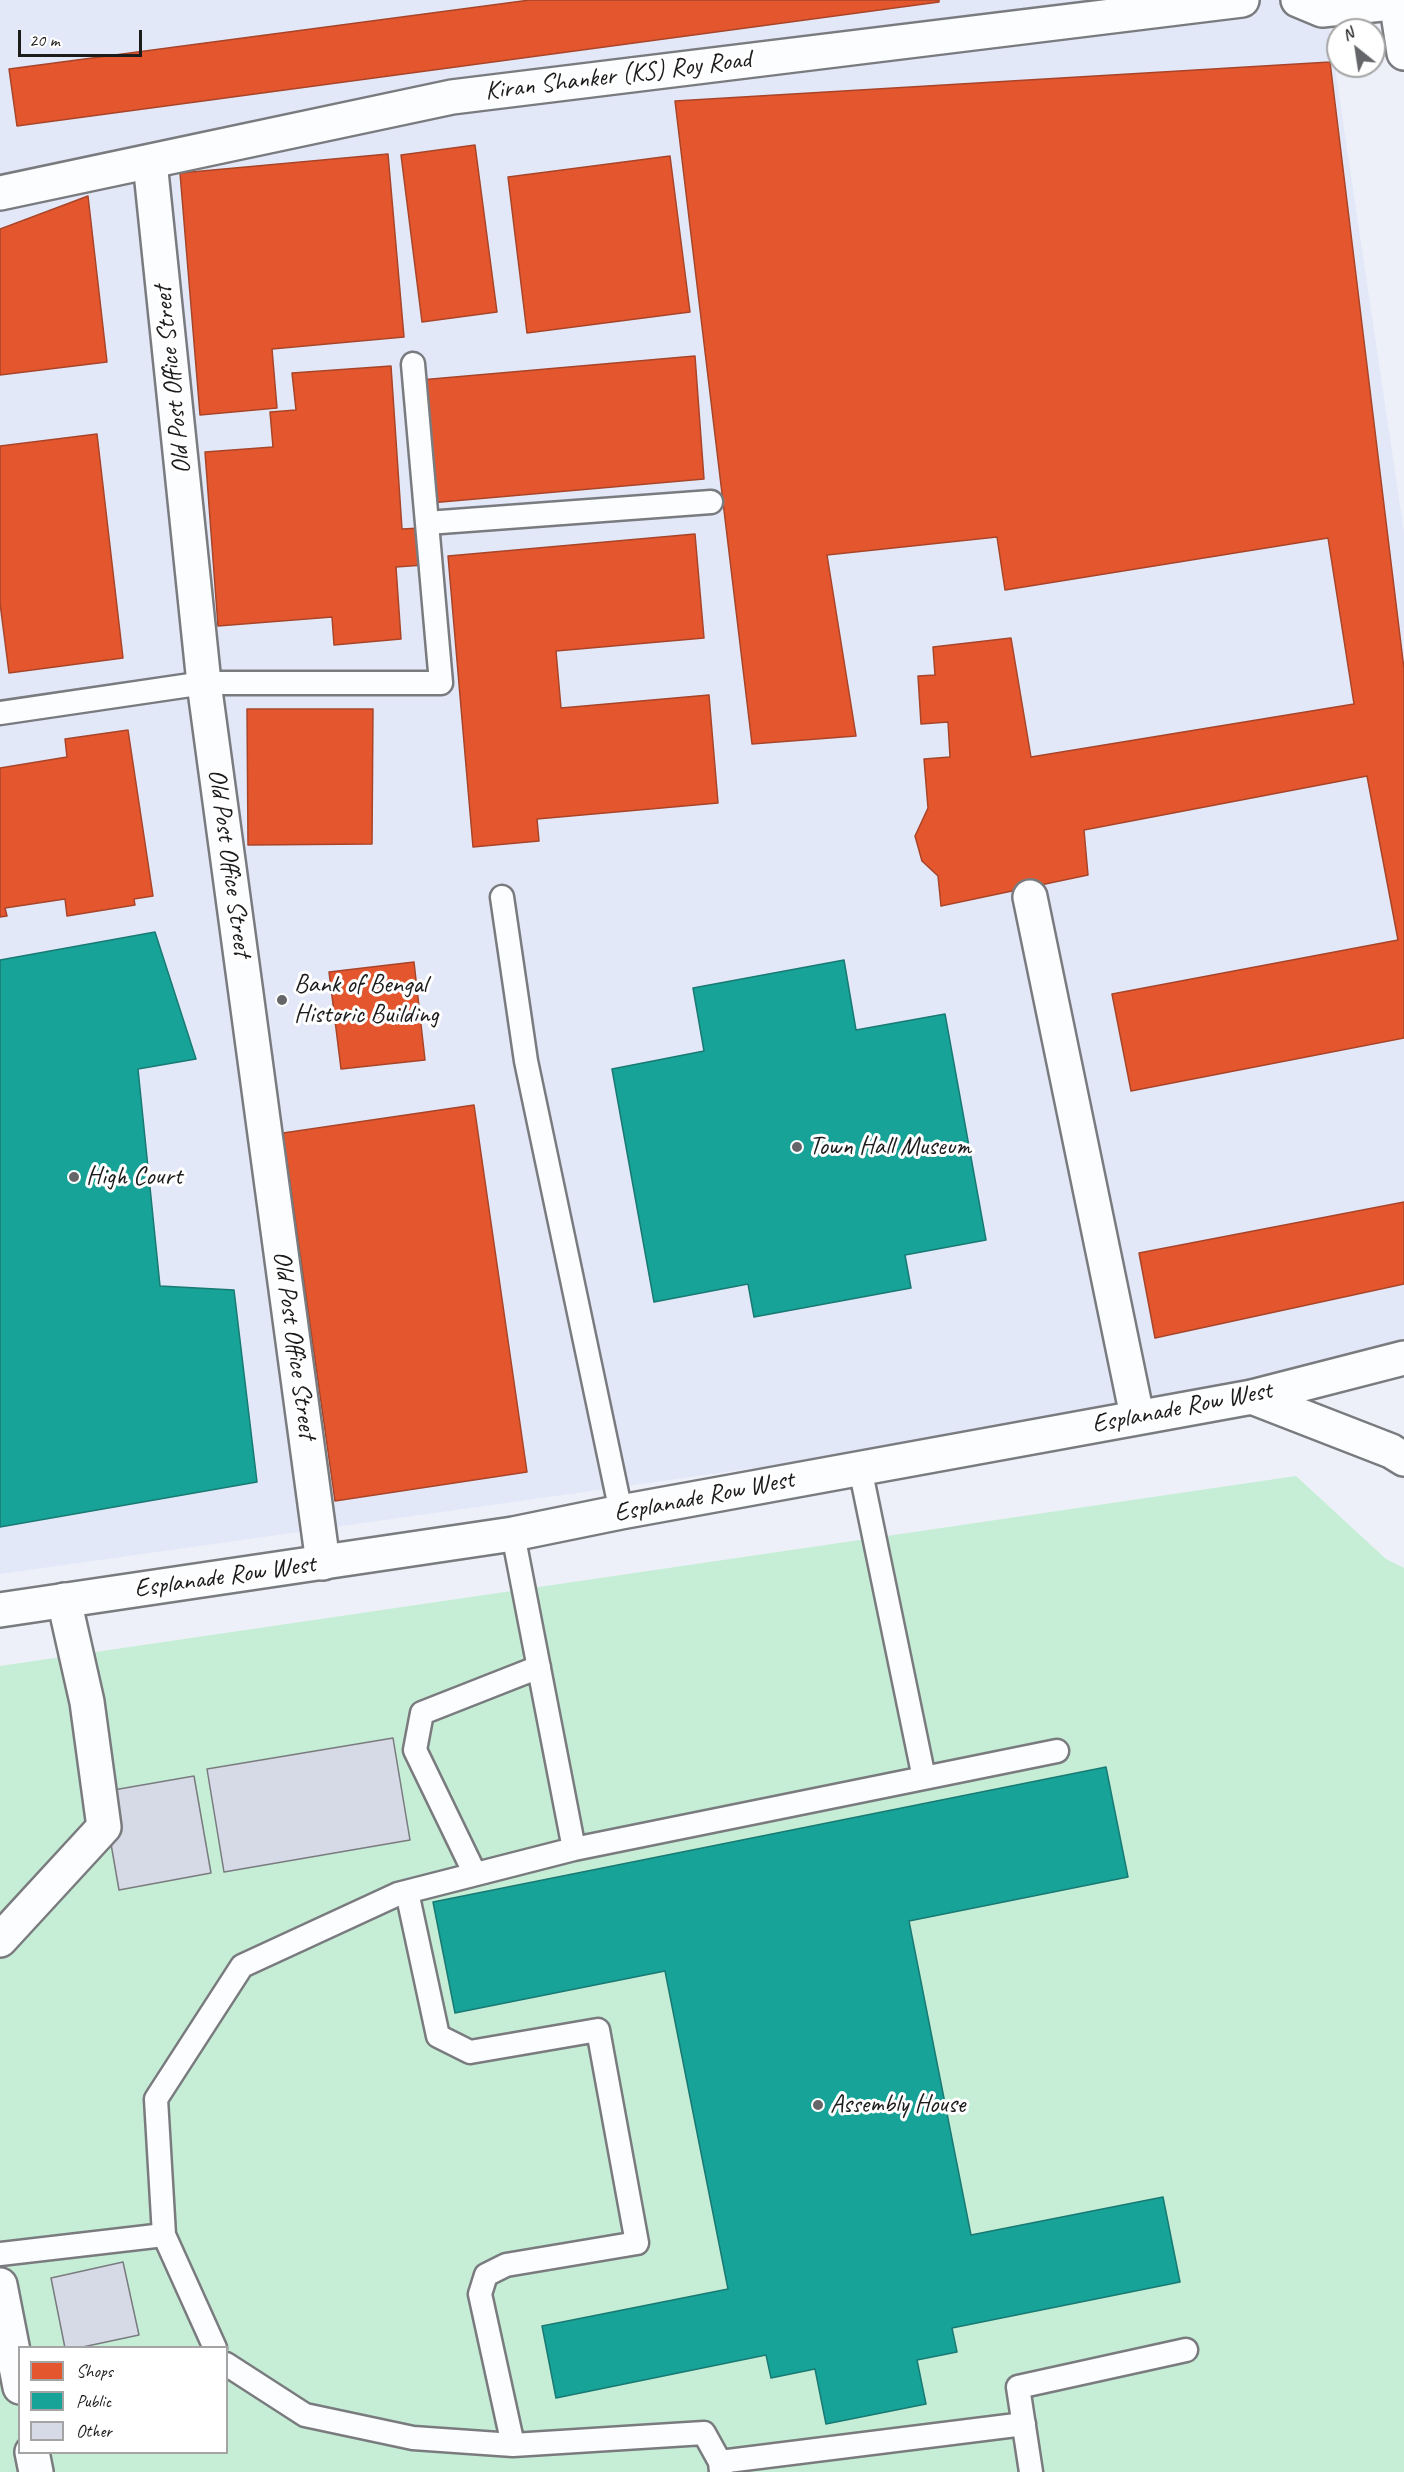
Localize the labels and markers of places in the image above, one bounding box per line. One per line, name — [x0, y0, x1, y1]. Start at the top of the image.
place label: Bank of Bengal Historic Building — [294, 969, 439, 1030]
marker: Bank of Bengal Historic Building — [275, 993, 289, 1007]
place label: Town Hall Museum — [809, 1131, 971, 1163]
marker: Town Hall Museum — [790, 1140, 804, 1154]
place label: High Court — [86, 1161, 182, 1193]
marker: High Court — [67, 1170, 81, 1184]
place label: Assembly House — [830, 2089, 965, 2121]
marker: Assembly House — [811, 2098, 825, 2112]

